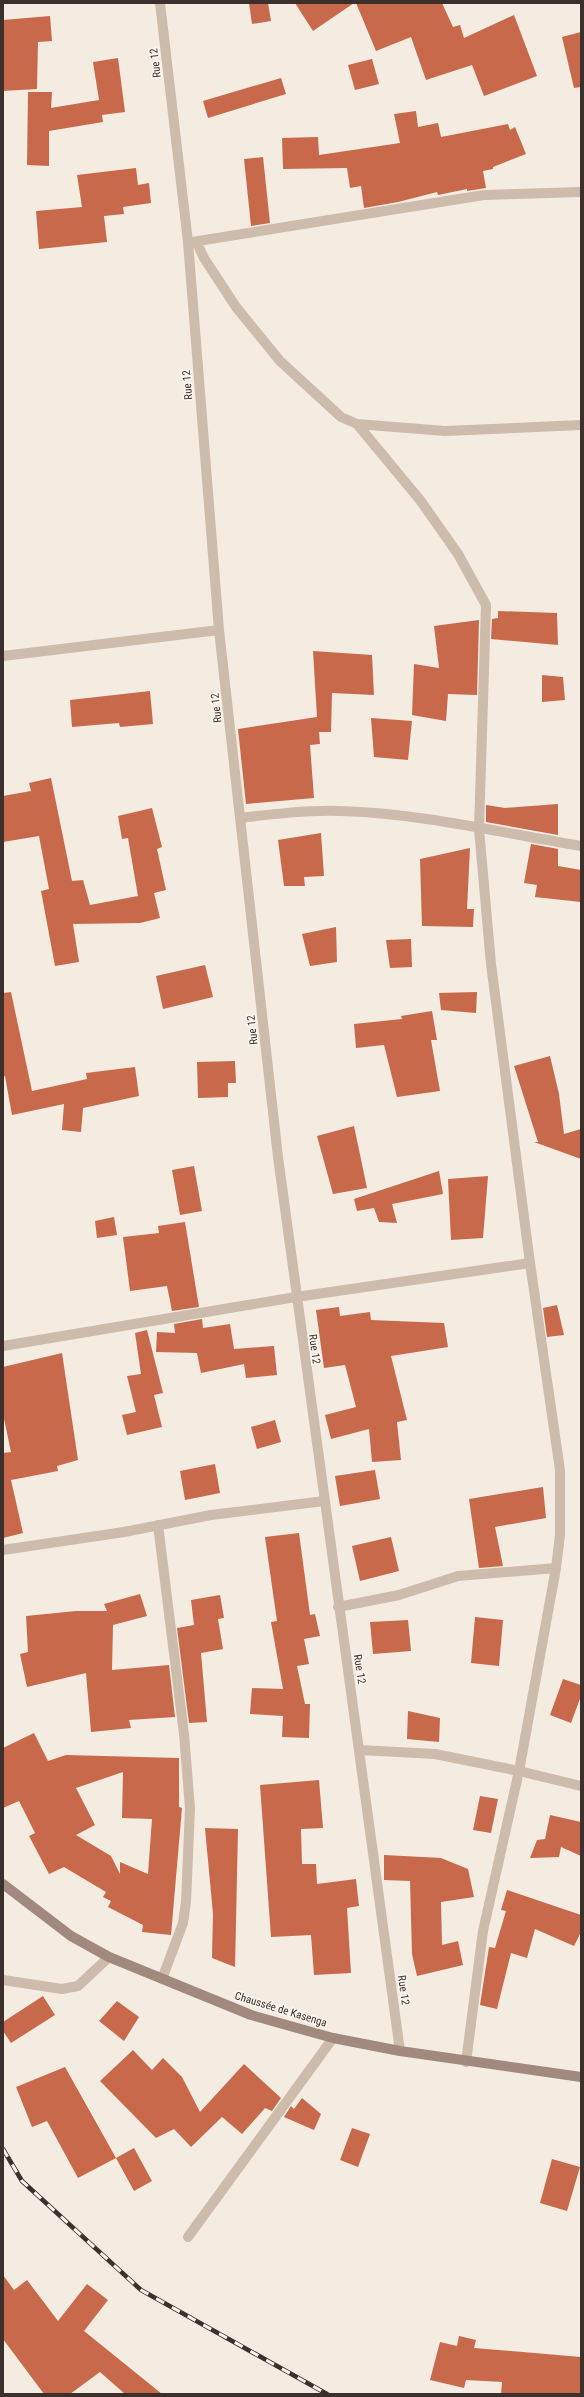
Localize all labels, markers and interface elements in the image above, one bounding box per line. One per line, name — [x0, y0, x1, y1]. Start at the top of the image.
street label: Rue 12 — [147, 47, 164, 78]
street label: Rue 12 — [180, 370, 195, 400]
street label: Rue 12 — [208, 692, 225, 723]
street label: Rue 12 — [244, 1014, 261, 1045]
street label: Rue 12 — [306, 1333, 323, 1365]
street label: Rue 12 — [351, 1653, 368, 1685]
street label: Rue 12 — [395, 1974, 412, 2006]
street label: Chaussée de Kasenga — [233, 1989, 328, 2030]

